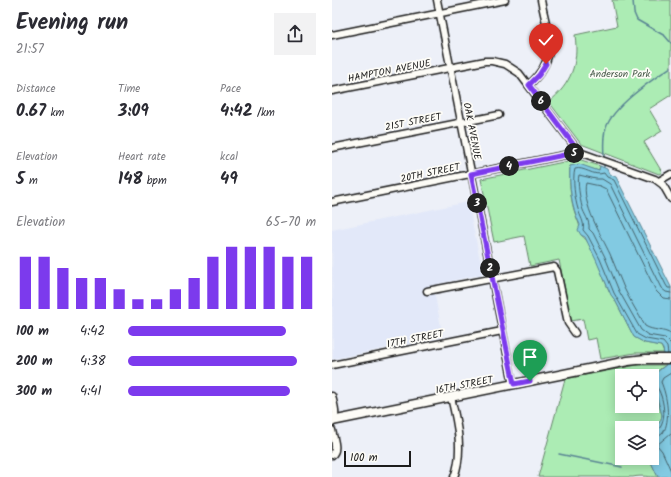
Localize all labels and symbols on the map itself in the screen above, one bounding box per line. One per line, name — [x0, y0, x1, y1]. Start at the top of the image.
pin — [529, 23, 563, 64]
street label: HAMPTON AVENUE — [346, 55, 433, 87]
park label: Anderson Park — [590, 66, 651, 82]
pin: 6 — [531, 91, 551, 111]
street label: OAK AVENUE — [459, 101, 486, 162]
street label: 21ST STREET — [384, 108, 444, 135]
pin: 5 — [564, 143, 584, 163]
pin: 4 — [499, 156, 519, 176]
street label: 20TH STREET — [399, 159, 463, 187]
pin: 3 — [467, 193, 487, 213]
pin: 2 — [480, 258, 500, 278]
street label: 17TH STREET — [386, 325, 446, 352]
pin — [513, 340, 547, 381]
street label: 16TH STREET — [434, 371, 496, 398]
scale bar — [344, 449, 411, 468]

